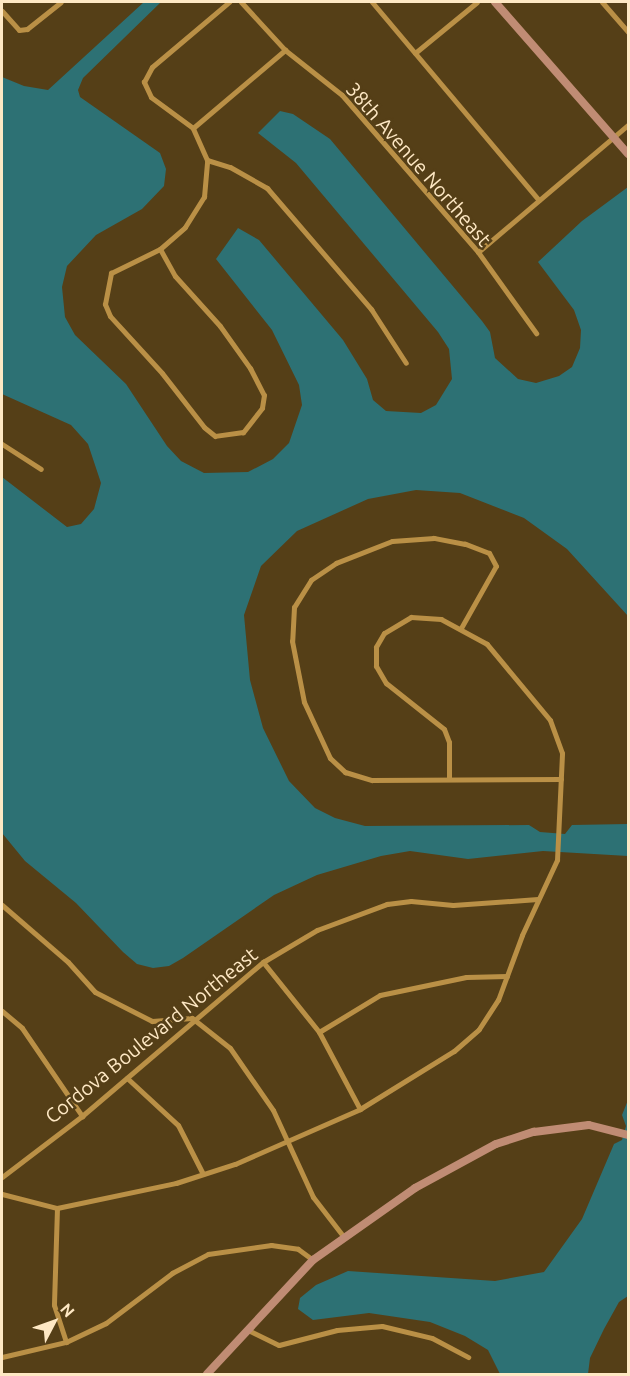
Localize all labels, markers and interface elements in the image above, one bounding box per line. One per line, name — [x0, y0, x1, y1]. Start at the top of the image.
street label: 38th Avenue Northeast — [341, 77, 497, 251]
street label: Cordova Boulevard Northeast — [40, 942, 262, 1128]
north arrow — [24, 1292, 84, 1352]
text: N — [57, 1300, 78, 1321]

